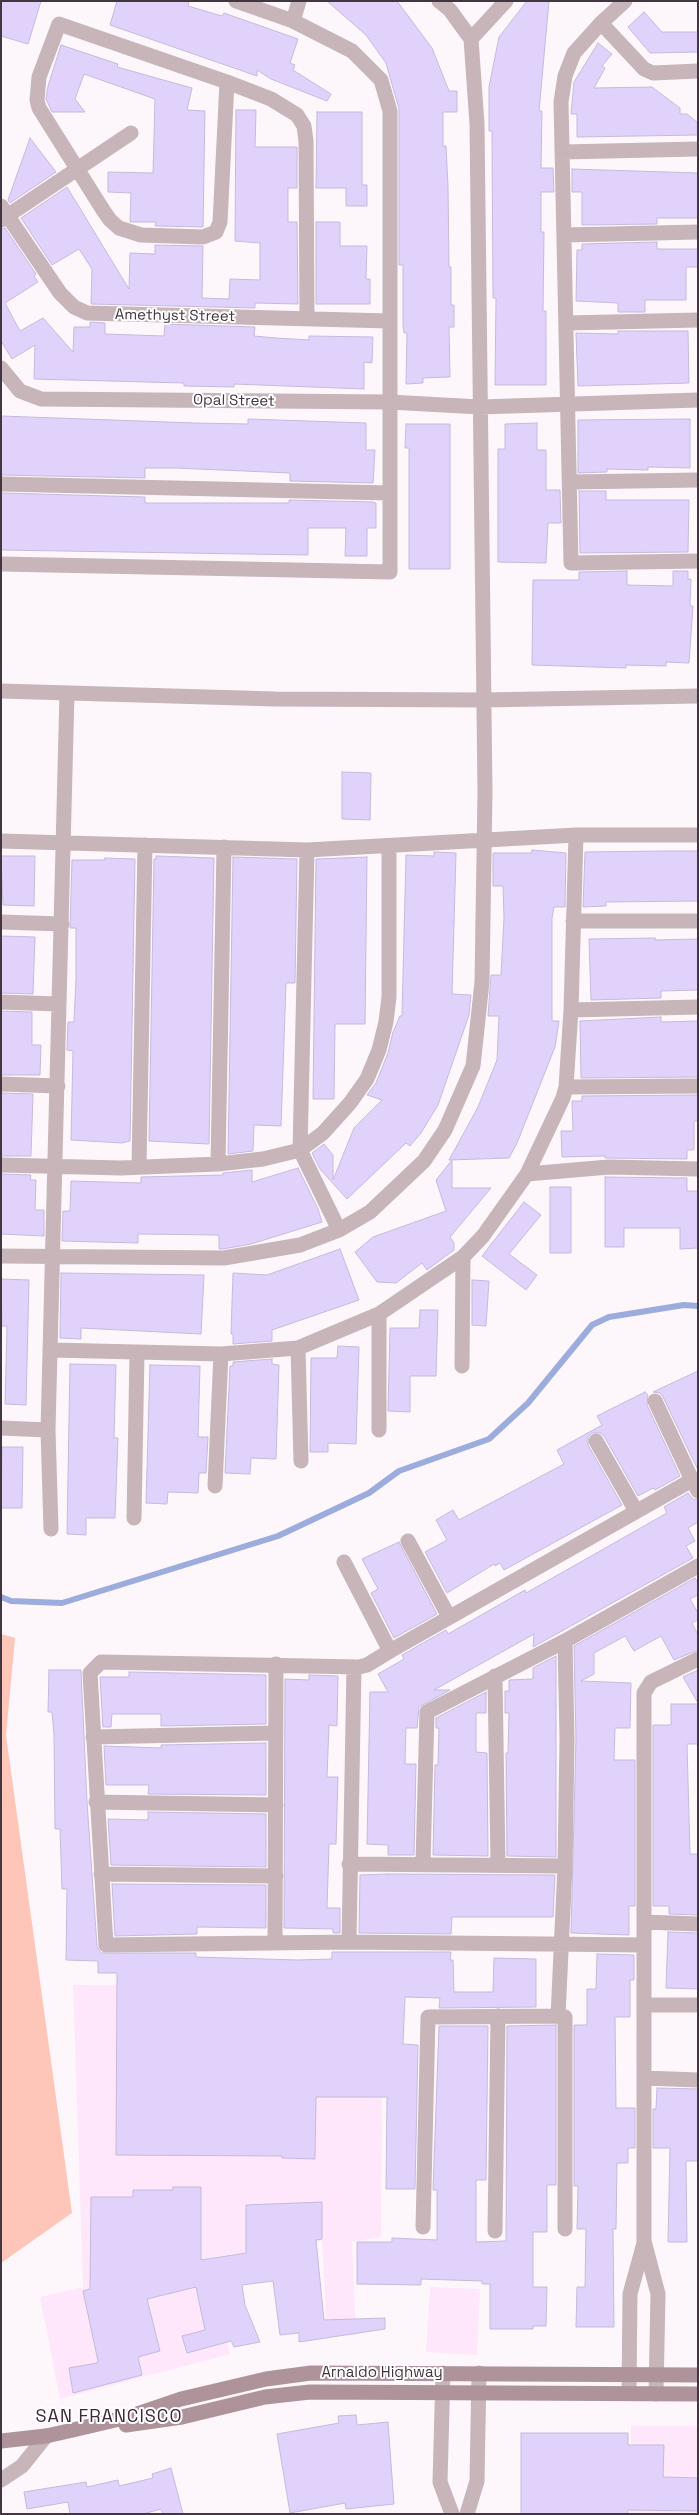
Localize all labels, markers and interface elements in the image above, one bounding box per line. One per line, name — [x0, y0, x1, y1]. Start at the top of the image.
street label: Amethyst Street — [115, 306, 235, 326]
street label: Opal Street — [193, 391, 275, 411]
street label: Arnaldo Highway — [321, 2364, 443, 2382]
district label: SAN FRANCISCO — [34, 2406, 184, 2428]

